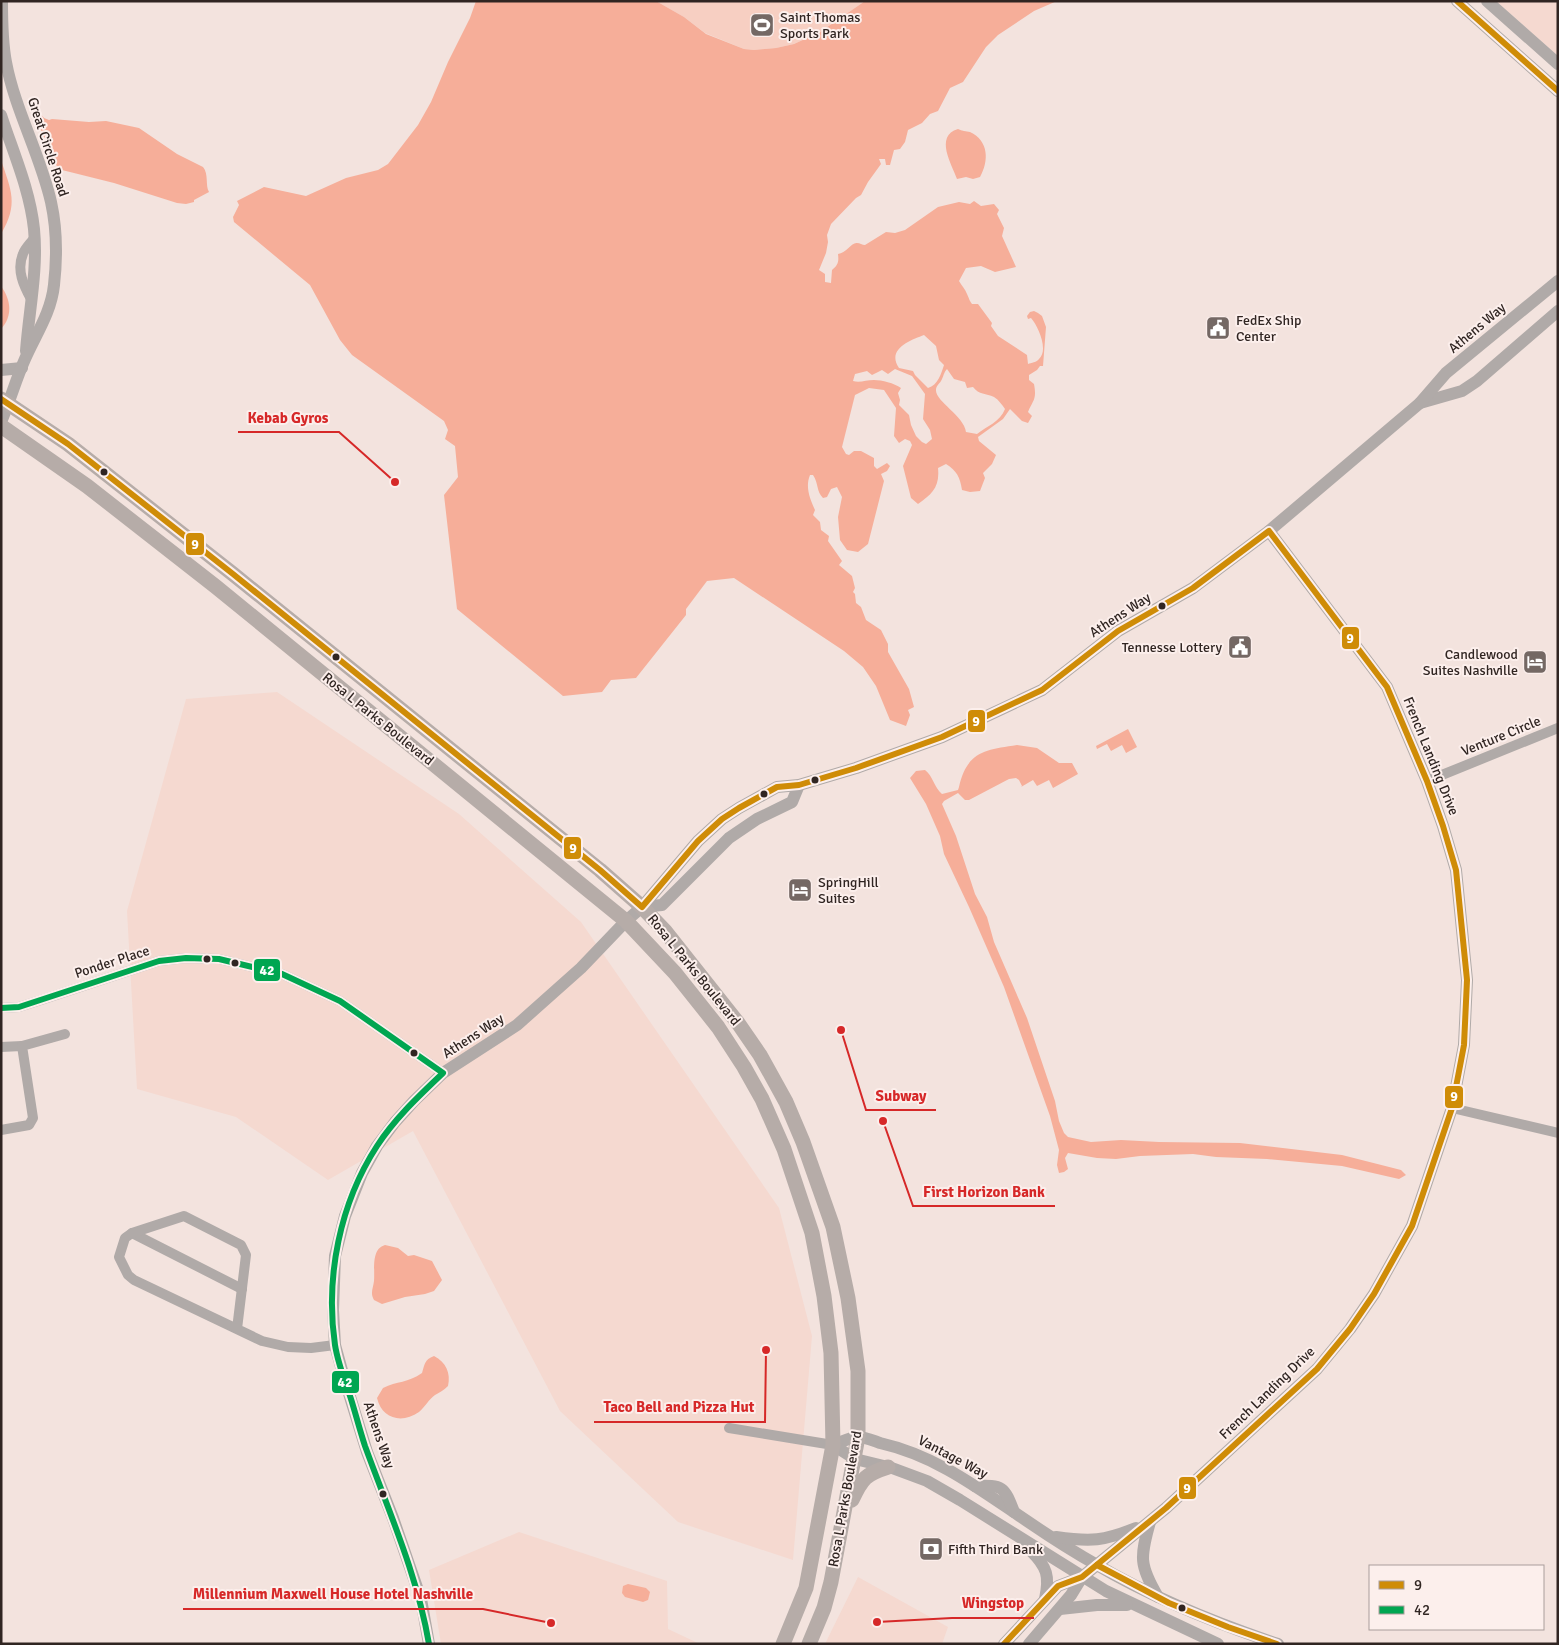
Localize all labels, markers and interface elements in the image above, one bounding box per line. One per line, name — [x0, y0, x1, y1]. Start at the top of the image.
place label: Saint Thomas Sports Park — [780, 9, 861, 42]
sports icon: Saint Thomas Sports Park — [749, 12, 775, 38]
street label: Great Circle Road — [24, 95, 72, 199]
street label: Athens Way — [1445, 299, 1509, 357]
place label: FedEx Ship Center — [1236, 312, 1301, 345]
public building icon: FedEx Ship Center — [1205, 315, 1231, 341]
callout: Kebab Gyros — [238, 402, 339, 432]
text: Kebab Gyros — [247, 409, 329, 427]
unlabelled marker — [99, 467, 109, 477]
line badge: 9 — [185, 532, 205, 556]
text: 9 — [191, 536, 199, 553]
street label: Athens Way — [1086, 589, 1154, 641]
unlabelled marker — [1157, 601, 1167, 611]
line badge: 9 — [1341, 626, 1360, 650]
text: 9 — [1346, 630, 1354, 647]
public building icon: Tennesse Lottery — [1227, 634, 1253, 660]
place label: Tennesse Lottery — [1122, 639, 1222, 656]
place label: Candlewood Suites Nashville — [1423, 646, 1518, 679]
hotel icon: Candlewood Suites Nashville — [1522, 649, 1548, 675]
unlabelled marker — [331, 652, 341, 662]
street label: Rosa L Parks Boulevard — [319, 669, 437, 769]
street label: French Landing Drive — [1399, 694, 1463, 818]
line badge: 9 — [967, 709, 986, 733]
street label: Venture Circle — [1459, 712, 1543, 760]
text: 9 — [972, 713, 980, 730]
unlabelled marker — [810, 775, 820, 785]
unlabelled marker — [759, 789, 769, 799]
line badge: 9 — [563, 836, 582, 860]
text: 9 — [569, 840, 577, 857]
place label: SpringHill Suites — [818, 874, 879, 907]
hotel icon: SpringHill Suites — [787, 877, 813, 903]
street label: Rosa L Parks Boulevard — [644, 911, 744, 1029]
street label: Ponder Place — [72, 942, 152, 982]
unlabelled marker — [202, 954, 212, 964]
unlabelled marker — [230, 958, 240, 968]
line badge: 42 — [253, 958, 281, 982]
text: 42 — [259, 962, 275, 979]
street label: Athens Way — [439, 1010, 507, 1062]
unlabelled marker — [409, 1048, 419, 1058]
callout: Subway — [866, 1080, 936, 1110]
line badge: 9 — [1444, 1085, 1464, 1109]
text: Subway — [876, 1087, 927, 1105]
text: 9 — [1450, 1088, 1458, 1105]
callout: First Horizon Bank — [913, 1176, 1055, 1206]
text: First Horizon Bank — [923, 1183, 1045, 1201]
street label: French Landing Drive — [1216, 1343, 1318, 1443]
line badge: 42 — [331, 1370, 360, 1394]
text: 42 — [337, 1374, 353, 1391]
callout: Taco Bell and Pizza Hut — [594, 1392, 765, 1422]
text: Taco Bell and Pizza Hut — [604, 1398, 755, 1416]
street label: Athens Way — [360, 1399, 399, 1471]
street label: Rosa L Parks Boulevard — [825, 1429, 865, 1569]
street label: Vantage Way — [915, 1432, 991, 1483]
line badge: 9 — [1178, 1476, 1197, 1500]
text: 9 — [1183, 1480, 1191, 1497]
unlabelled marker — [378, 1489, 388, 1499]
bank icon: Fifth Third Bank — [918, 1536, 944, 1562]
place label: Fifth Third Bank — [948, 1541, 1043, 1558]
legend — [1369, 1565, 1544, 1630]
text: 9 — [1414, 1576, 1422, 1594]
callout: Millennium Maxwell House Hotel Nashville — [183, 1579, 483, 1609]
text: Millennium Maxwell House Hotel Nashville — [193, 1585, 473, 1603]
callout: Wingstop — [952, 1588, 1034, 1618]
text: Wingstop — [962, 1594, 1024, 1612]
text: 42 — [1414, 1601, 1430, 1619]
unlabelled marker — [1177, 1603, 1187, 1613]

